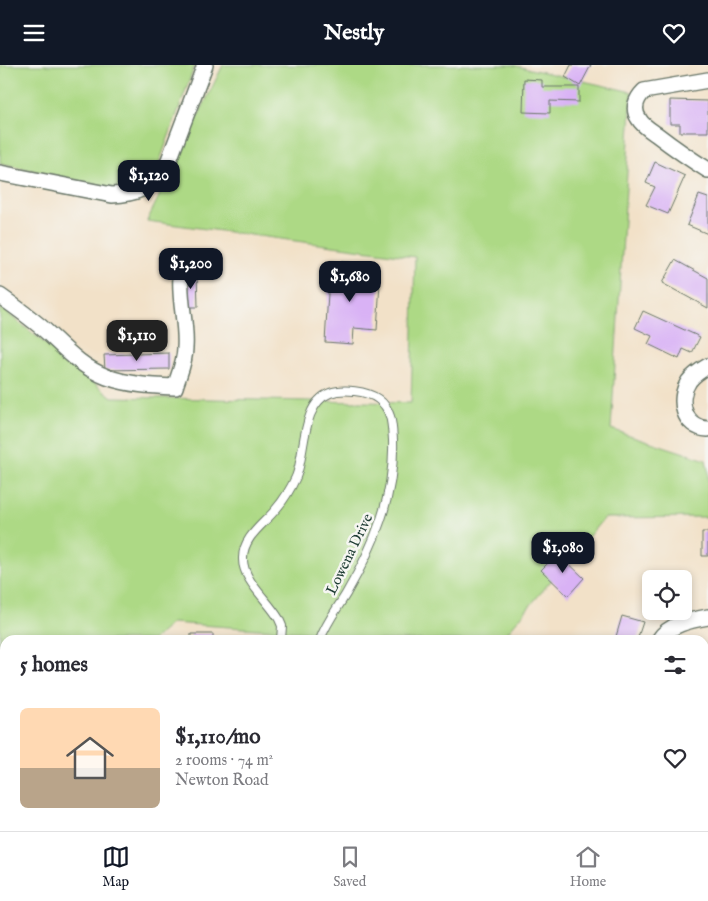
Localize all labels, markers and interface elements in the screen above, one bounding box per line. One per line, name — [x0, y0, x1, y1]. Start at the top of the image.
icon: menu — [20, 19, 48, 47]
text: Nestly — [324, 19, 384, 47]
icon: heart — [660, 19, 688, 47]
pin: $1,120 — [108, 159, 190, 202]
text: $1,120 — [129, 166, 169, 186]
pin: $1,200 — [150, 247, 232, 290]
text: $1,200 — [170, 254, 212, 274]
pin: $1,680 — [309, 261, 391, 303]
text: $1,680 — [330, 267, 370, 287]
pin: $1,110 — [96, 319, 178, 362]
text: $1,110 — [118, 326, 156, 346]
street label: Lowena Drive — [322, 510, 377, 598]
pin: $1,080 — [522, 531, 604, 574]
text: $1,080 — [542, 538, 584, 558]
map controls — [642, 570, 692, 620]
button: locate — [642, 570, 692, 620]
icon: filters — [661, 651, 689, 679]
text: 5 homes — [20, 652, 88, 679]
text: $1,110/mo — [175, 724, 261, 751]
icon: home — [60, 728, 120, 788]
icon: heart — [661, 744, 689, 772]
text: 2 rooms · 74 m² — [175, 751, 273, 771]
text: Newton Road — [175, 771, 268, 791]
tab: Map — [102, 843, 130, 891]
tab: Saved — [333, 843, 366, 891]
tab: Home — [570, 843, 606, 891]

